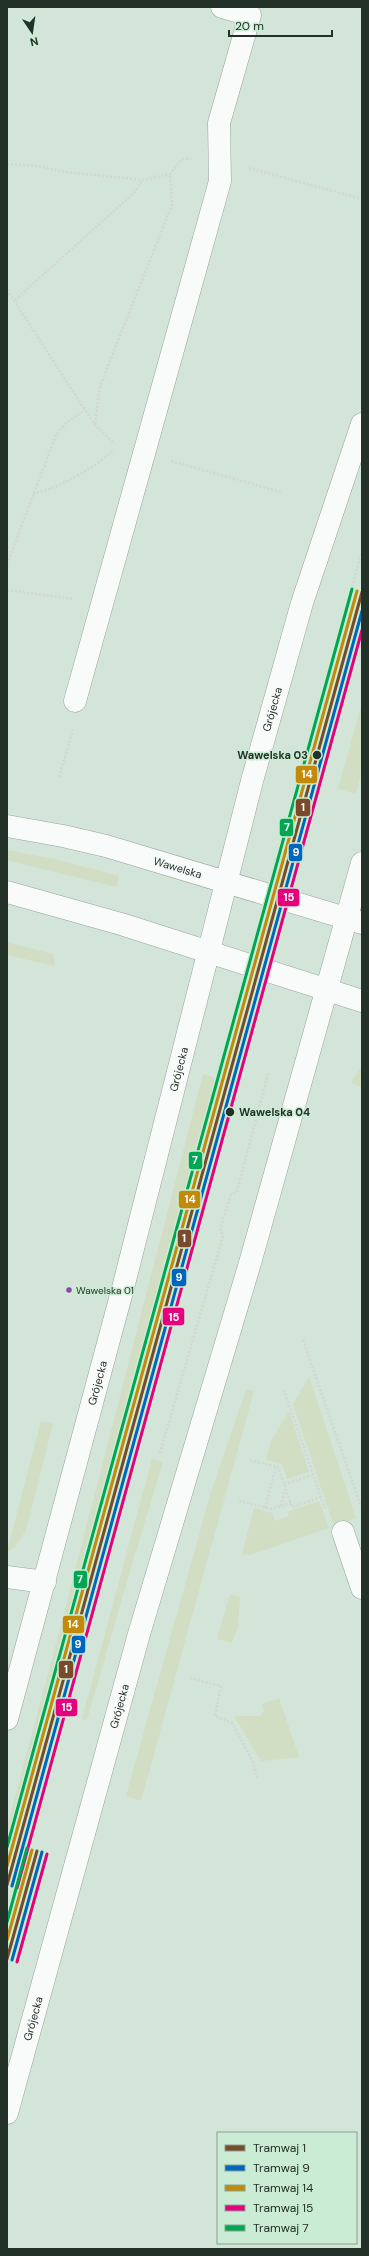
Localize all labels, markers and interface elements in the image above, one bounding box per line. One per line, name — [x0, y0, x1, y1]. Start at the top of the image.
north arrow — [12, 12, 52, 52]
scale bar — [229, 12, 332, 38]
text: 20 m — [235, 18, 264, 34]
text: N — [29, 34, 40, 49]
street label: Grójecka — [259, 685, 285, 733]
place label: Wawelska 03 — [237, 748, 308, 762]
marker: Wawelska 03 — [311, 749, 323, 761]
line badge: 14 — [295, 765, 318, 784]
text: 14 — [301, 767, 313, 781]
line badge: 1 — [295, 798, 311, 817]
text: 1 — [301, 800, 305, 814]
line badge: 7 — [279, 818, 294, 837]
text: 7 — [284, 820, 290, 834]
line badge: 9 — [288, 843, 303, 862]
text: 9 — [293, 845, 300, 859]
street label: Wawelska — [152, 854, 204, 881]
line badge: 15 — [277, 888, 300, 907]
text: 15 — [284, 890, 295, 904]
street label: Grójecka — [166, 1046, 191, 1093]
place label: Wawelska 04 — [239, 1105, 310, 1119]
marker: Wawelska 04 — [224, 1106, 236, 1118]
line badge: 7 — [188, 1151, 203, 1170]
text: 7 — [192, 1153, 198, 1167]
line badge: 14 — [178, 1190, 201, 1209]
text: 14 — [184, 1192, 196, 1206]
line badge: 1 — [177, 1229, 192, 1248]
text: 1 — [182, 1231, 186, 1245]
line badge: 9 — [171, 1268, 187, 1287]
text: 9 — [176, 1270, 183, 1284]
place label: Wawelska 01 — [76, 1284, 134, 1297]
marker: Wawelska 01 — [64, 1285, 74, 1295]
line badge: 15 — [162, 1307, 185, 1326]
text: 15 — [169, 1310, 180, 1324]
street label: Grójecka — [85, 1359, 110, 1407]
line badge: 7 — [73, 1570, 88, 1589]
text: 7 — [77, 1572, 83, 1586]
line badge: 14 — [62, 1615, 85, 1634]
text: 14 — [67, 1617, 79, 1631]
line badge: 9 — [71, 1635, 86, 1654]
text: 9 — [75, 1637, 82, 1651]
line badge: 1 — [58, 1660, 74, 1679]
text: 1 — [64, 1662, 68, 1676]
street label: Grójecka — [106, 1682, 132, 1730]
line badge: 15 — [55, 1698, 78, 1717]
text: 15 — [62, 1700, 73, 1714]
street label: Grójecka — [20, 1995, 46, 2042]
legend — [217, 2132, 357, 2244]
text: Tramwaj 1 — [253, 2140, 306, 2156]
text: Tramwaj 9 — [253, 2160, 310, 2176]
text: Tramwaj 14 — [253, 2180, 313, 2196]
text: Tramwaj 15 — [253, 2200, 313, 2216]
text: Tramwaj 7 — [253, 2220, 309, 2236]

